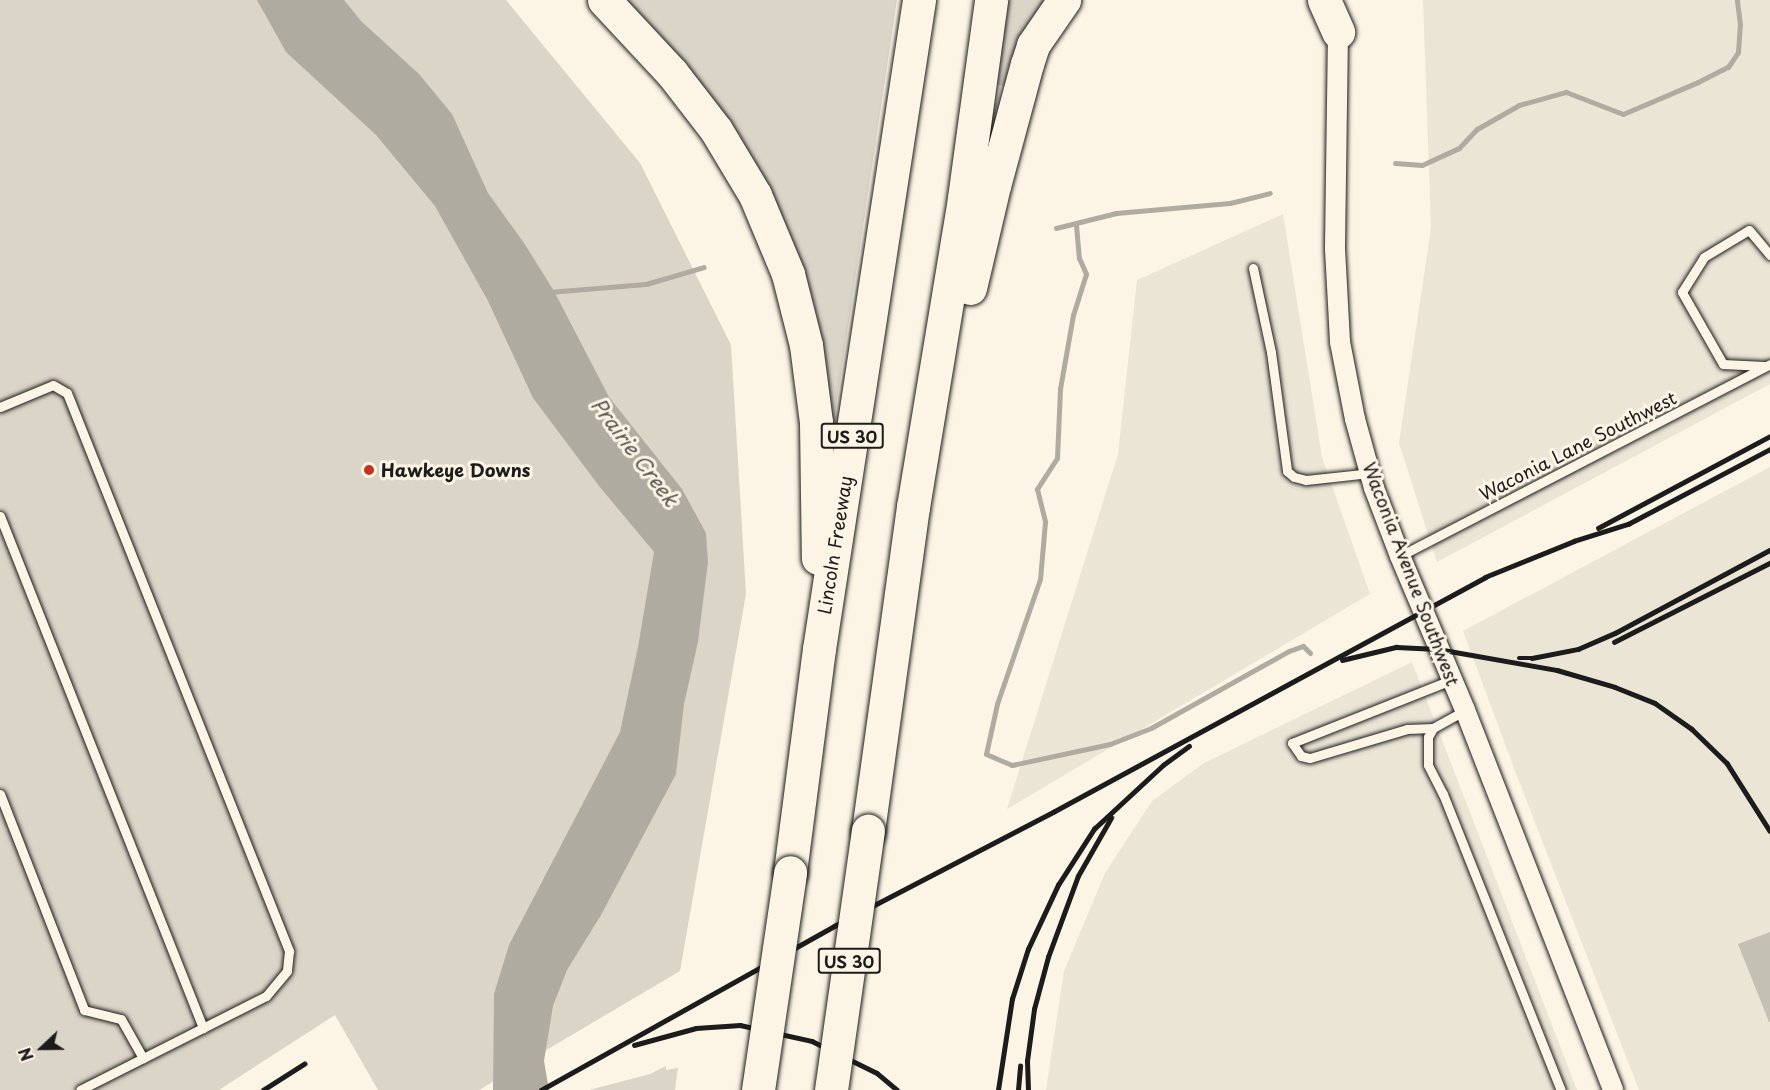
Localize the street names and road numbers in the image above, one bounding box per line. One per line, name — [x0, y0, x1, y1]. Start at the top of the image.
street label: Waconia Lane Southwest — [1476, 387, 1680, 505]
road number: US 30 — [820, 423, 884, 449]
street label: Waconia Avenue Southwest — [1359, 460, 1463, 688]
street label: Lincoln Freeway — [813, 475, 857, 615]
road number: US 30 — [818, 948, 880, 974]

